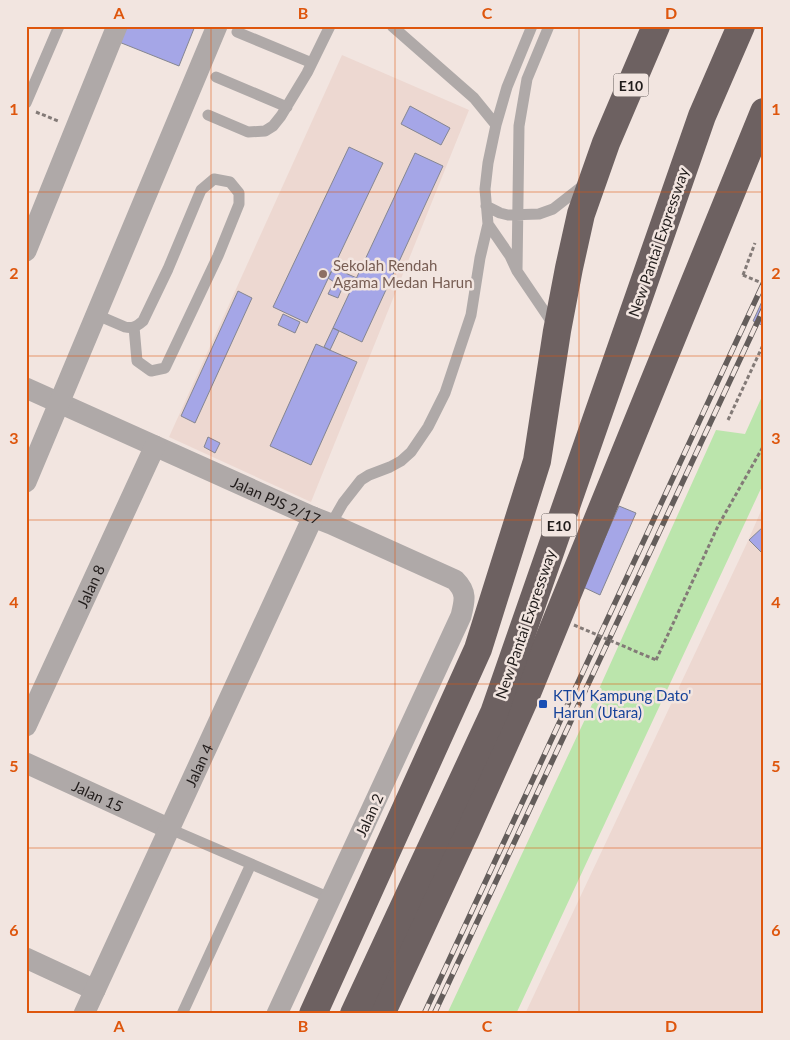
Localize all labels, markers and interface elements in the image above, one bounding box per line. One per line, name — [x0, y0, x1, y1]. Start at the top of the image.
text: A — [112, 3, 125, 22]
text: B — [298, 3, 308, 22]
text: C — [482, 3, 493, 22]
text: D — [665, 3, 677, 22]
road number: E10 — [614, 74, 648, 96]
text: 1 — [9, 99, 19, 118]
text: 1 — [771, 99, 781, 118]
street label: New Pantai Expressway — [624, 165, 692, 319]
place label: Sekolah Rendah Agama Medan Harun — [333, 256, 473, 291]
text: 2 — [9, 263, 19, 282]
text: 2 — [771, 263, 781, 282]
marker: Sekolah Rendah Agama Medan Harun — [317, 268, 329, 280]
text: 3 — [9, 428, 19, 447]
text: 3 — [771, 428, 781, 447]
street label: Jalan PJS 2/17 — [229, 472, 323, 528]
road number: E10 — [542, 514, 576, 536]
street label: New Pantai Expressway — [491, 547, 559, 701]
street label: Jalan 8 — [73, 562, 108, 611]
text: 4 — [9, 592, 19, 611]
text: 4 — [771, 592, 781, 611]
place label: KTM Kampung Dato' Harun (Utara) — [553, 686, 691, 721]
marker: KTM Kampung Dato' Harun (Utara) — [537, 698, 549, 710]
street label: Jalan 4 — [181, 740, 216, 790]
text: 5 — [9, 756, 19, 775]
text: 5 — [771, 756, 781, 775]
street label: Jalan 15 — [69, 776, 126, 815]
street label: Jalan 2 — [351, 791, 387, 839]
text: 6 — [9, 920, 19, 939]
text: 6 — [771, 920, 781, 939]
text: A — [112, 1016, 125, 1035]
text: B — [298, 1016, 308, 1035]
text: C — [482, 1016, 493, 1035]
text: D — [665, 1016, 677, 1035]

